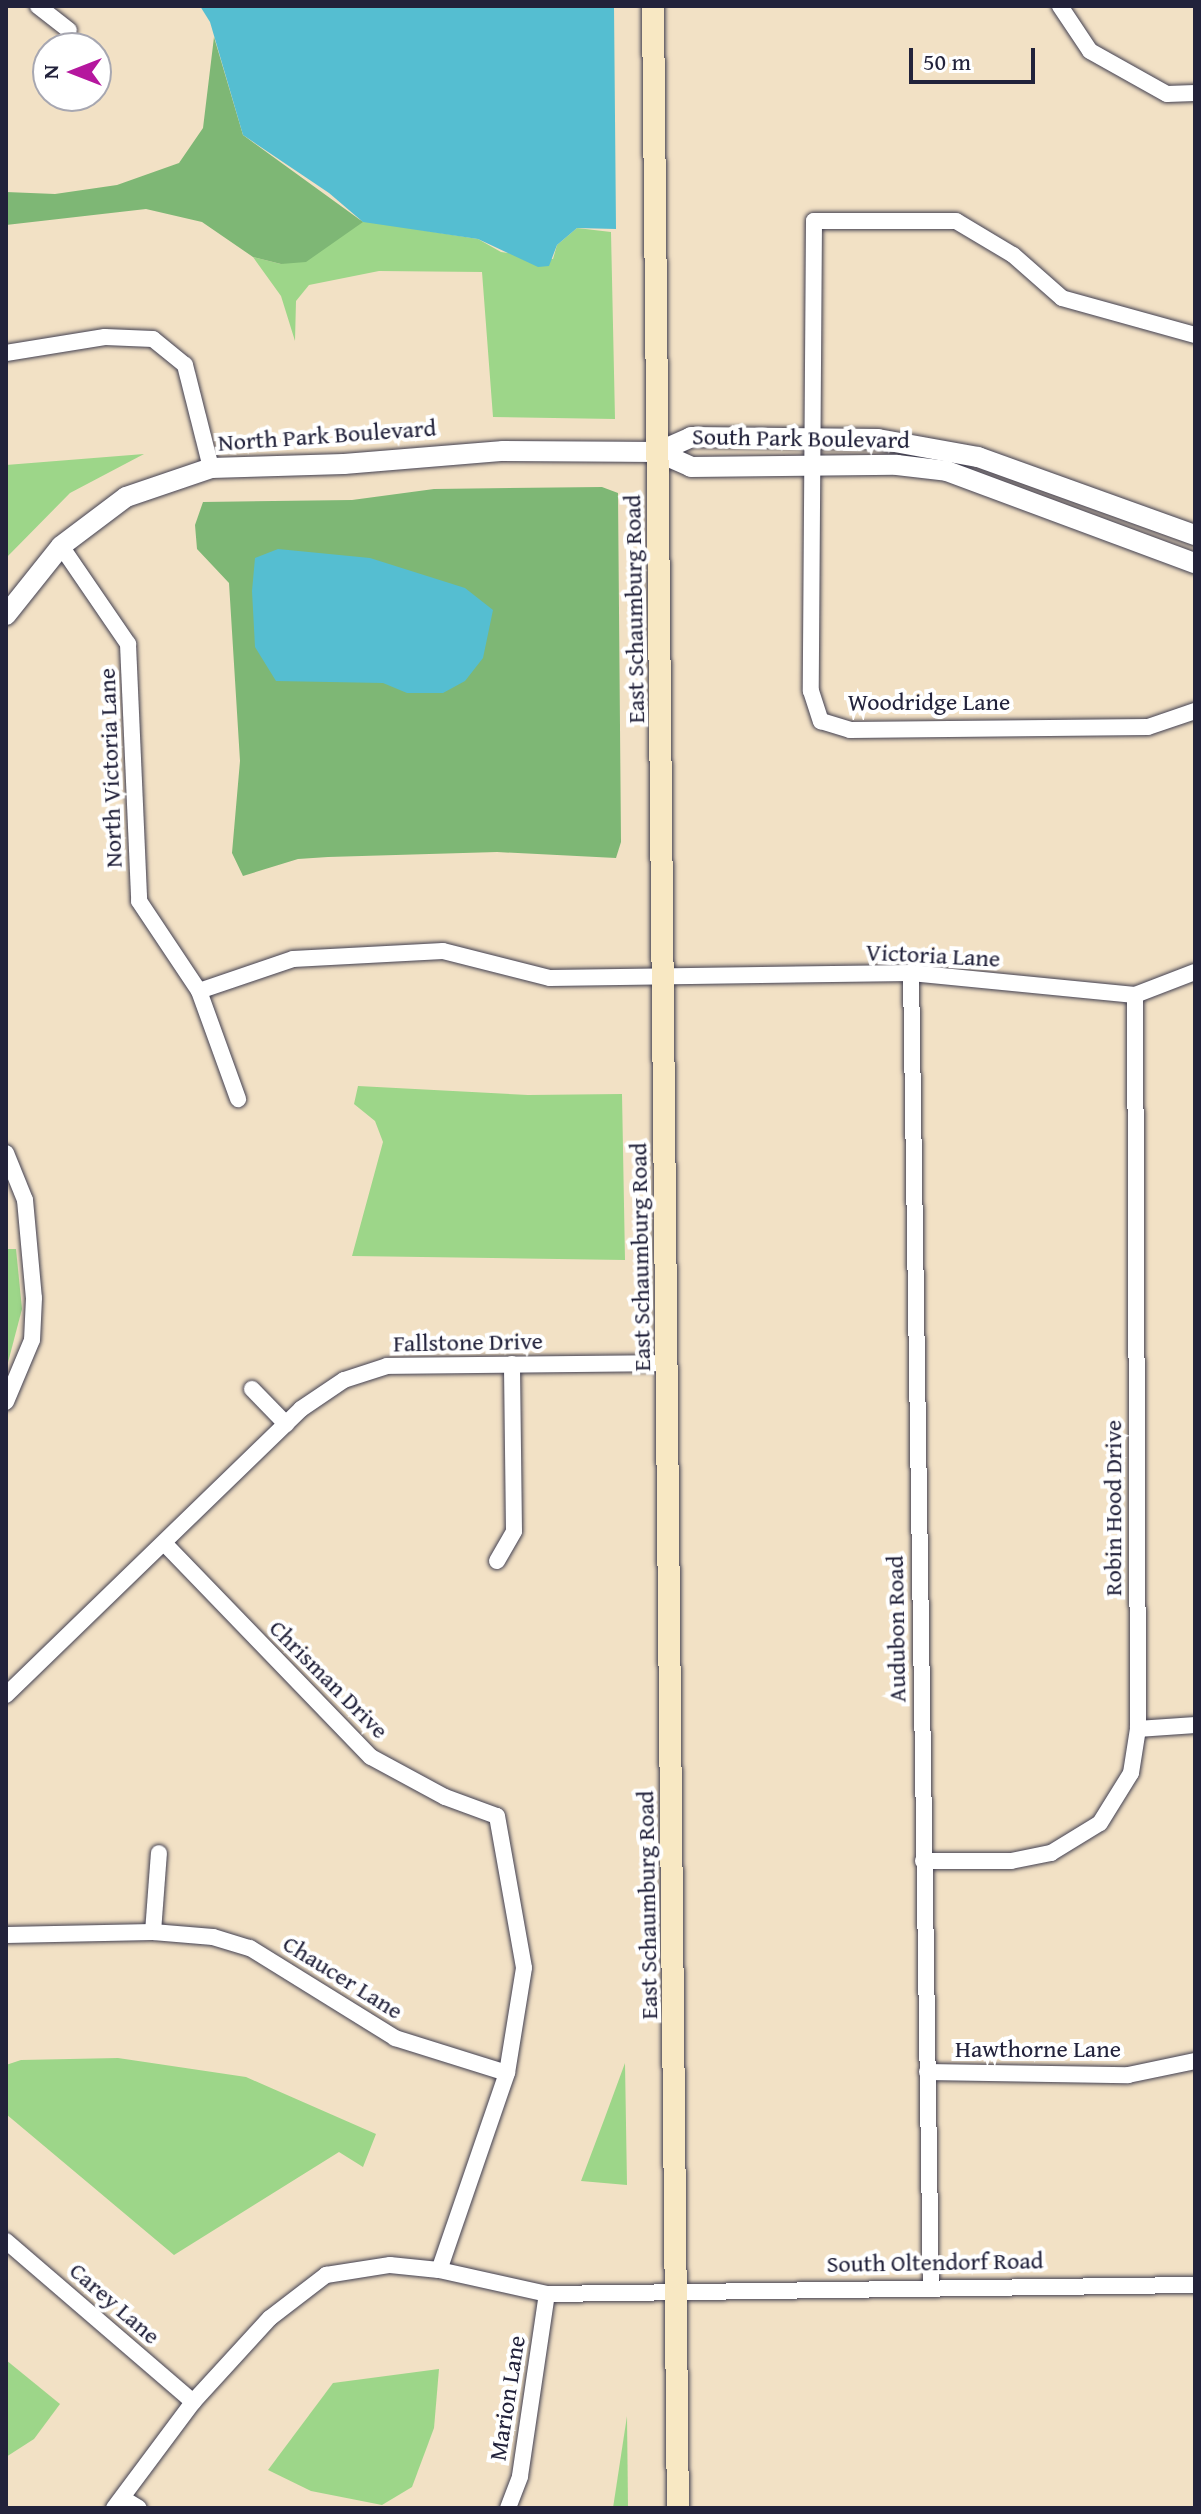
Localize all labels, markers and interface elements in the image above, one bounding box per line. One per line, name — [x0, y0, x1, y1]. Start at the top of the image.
north arrow — [32, 32, 112, 112]
scale bar — [913, 32, 1039, 82]
text: 50 m — [923, 44, 971, 79]
text: N — [34, 65, 66, 79]
street label: North Park Boulevard — [217, 413, 437, 457]
street label: South Park Boulevard — [692, 422, 910, 454]
street label: East Schaumburg Road — [618, 494, 650, 724]
street label: North Victoria Lane — [92, 668, 128, 868]
street label: Woodridge Lane — [848, 688, 1010, 716]
street label: Victoria Lane — [865, 937, 1001, 973]
street label: East Schaumburg Road — [624, 1142, 656, 1372]
street label: Fallstone Drive — [393, 1326, 543, 1358]
street label: Robin Hood Drive — [1099, 1420, 1127, 1596]
street label: Audubon Road — [880, 1555, 912, 1703]
street label: Chrisman Drive — [264, 1614, 394, 1744]
street label: East Schaumburg Road — [631, 1790, 663, 2020]
street label: Chaucer Lane — [278, 1929, 408, 2025]
street label: Hawthorne Lane — [955, 2035, 1121, 2063]
street label: South Oltendorf Road — [826, 2246, 1044, 2278]
street label: Carey Lane — [64, 2256, 166, 2350]
street label: Marion Lane — [483, 2333, 531, 2463]

